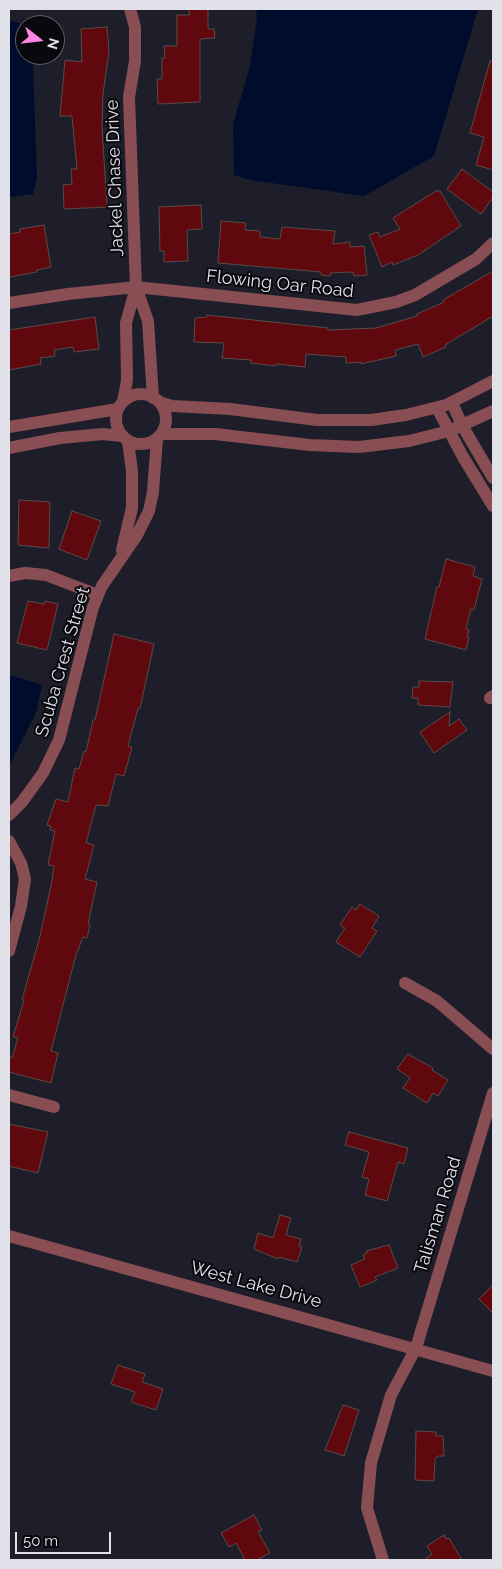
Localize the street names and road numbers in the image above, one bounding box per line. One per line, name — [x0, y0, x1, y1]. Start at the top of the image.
street label: Jackel Chase Drive — [101, 99, 129, 257]
street label: Flowing Oar Road — [205, 266, 355, 302]
street label: Scuba Crest Street — [31, 584, 95, 740]
street label: Talisman Road — [410, 1154, 466, 1276]
street label: West Lake Drive — [188, 1257, 324, 1313]

